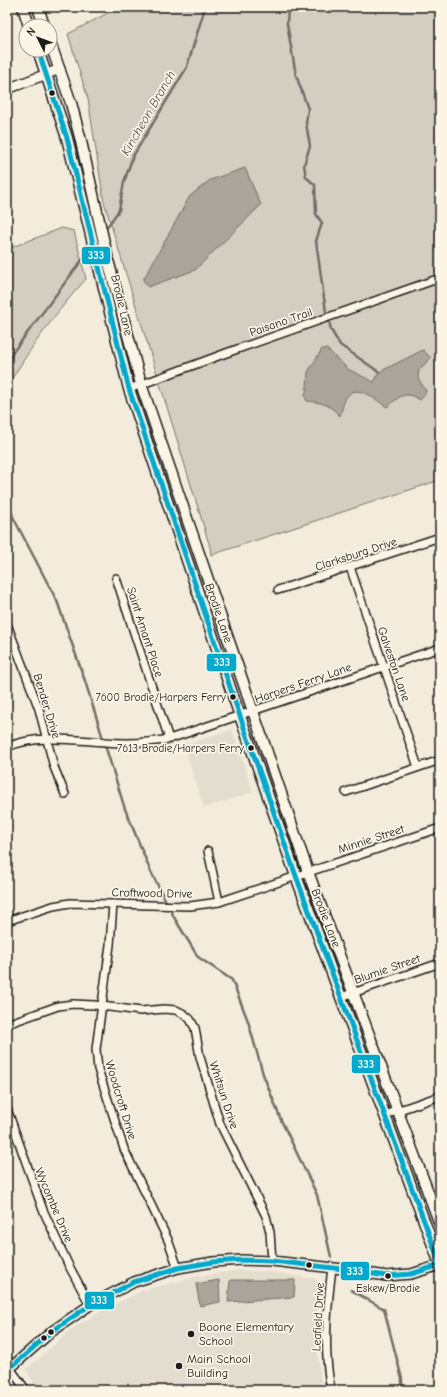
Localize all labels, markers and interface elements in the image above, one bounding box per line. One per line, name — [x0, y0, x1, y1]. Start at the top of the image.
north arrow — [18, 18, 58, 58]
text: N — [24, 25, 38, 39]
water label: Kincheon Branch — [118, 68, 178, 158]
unlabelled marker — [47, 88, 57, 98]
line badge: 333 — [81, 246, 111, 265]
text: 333 — [88, 249, 104, 262]
street label: Brodie Lane — [108, 273, 136, 337]
street label: Paisano Trail — [248, 305, 314, 339]
street label: Clarksburg Drive — [313, 534, 399, 574]
street label: Brodie Lane — [202, 581, 236, 645]
street label: Saint Amant Place — [124, 585, 166, 679]
street label: Galveston Lane — [375, 625, 413, 703]
line badge: 333 — [206, 653, 237, 672]
text: 333 — [214, 656, 230, 669]
street label: Harpers Ferry Lane — [253, 660, 353, 706]
street label: Bender Drive — [31, 672, 63, 740]
place label: 7600 Brodie/Harpers Ferry — [96, 691, 226, 704]
marker: 7600 Brodie/Harpers Ferry — [228, 692, 238, 702]
place label: 7613 Brodie/Harpers Ferry — [117, 742, 244, 755]
marker: 7613 Brodie/Harpers Ferry — [246, 743, 256, 753]
street label: Minnie Street — [336, 822, 406, 856]
street label: Croftwood Drive — [111, 885, 193, 901]
street label: Brodie Lane — [308, 887, 344, 949]
street label: Blumie Street — [352, 951, 422, 987]
line badge: 333 — [351, 1054, 381, 1074]
text: 333 — [358, 1058, 374, 1071]
street label: Woodcroft Drive — [102, 1059, 140, 1141]
street label: Whitsun Drive — [206, 1059, 242, 1131]
street label: Wycombe Drive — [32, 1165, 76, 1245]
unlabelled marker — [304, 1260, 314, 1270]
line badge: 333 — [340, 1261, 370, 1281]
text: 333 — [347, 1265, 363, 1278]
marker: Eskew/Brodie — [383, 1271, 393, 1281]
street label: Leafield Drive — [309, 1282, 327, 1352]
place label: Eskew/Brodie — [356, 1282, 420, 1295]
line badge: 333 — [84, 1291, 115, 1310]
text: 333 — [91, 1294, 107, 1307]
place label: Boone Elementary School — [199, 1320, 294, 1348]
unlabelled marker — [46, 1327, 56, 1337]
marker: Boone Elementary School — [186, 1329, 196, 1339]
unlabelled marker — [39, 1333, 49, 1343]
place label: Main School Building — [187, 1352, 251, 1380]
marker: Main School Building — [174, 1361, 184, 1371]

